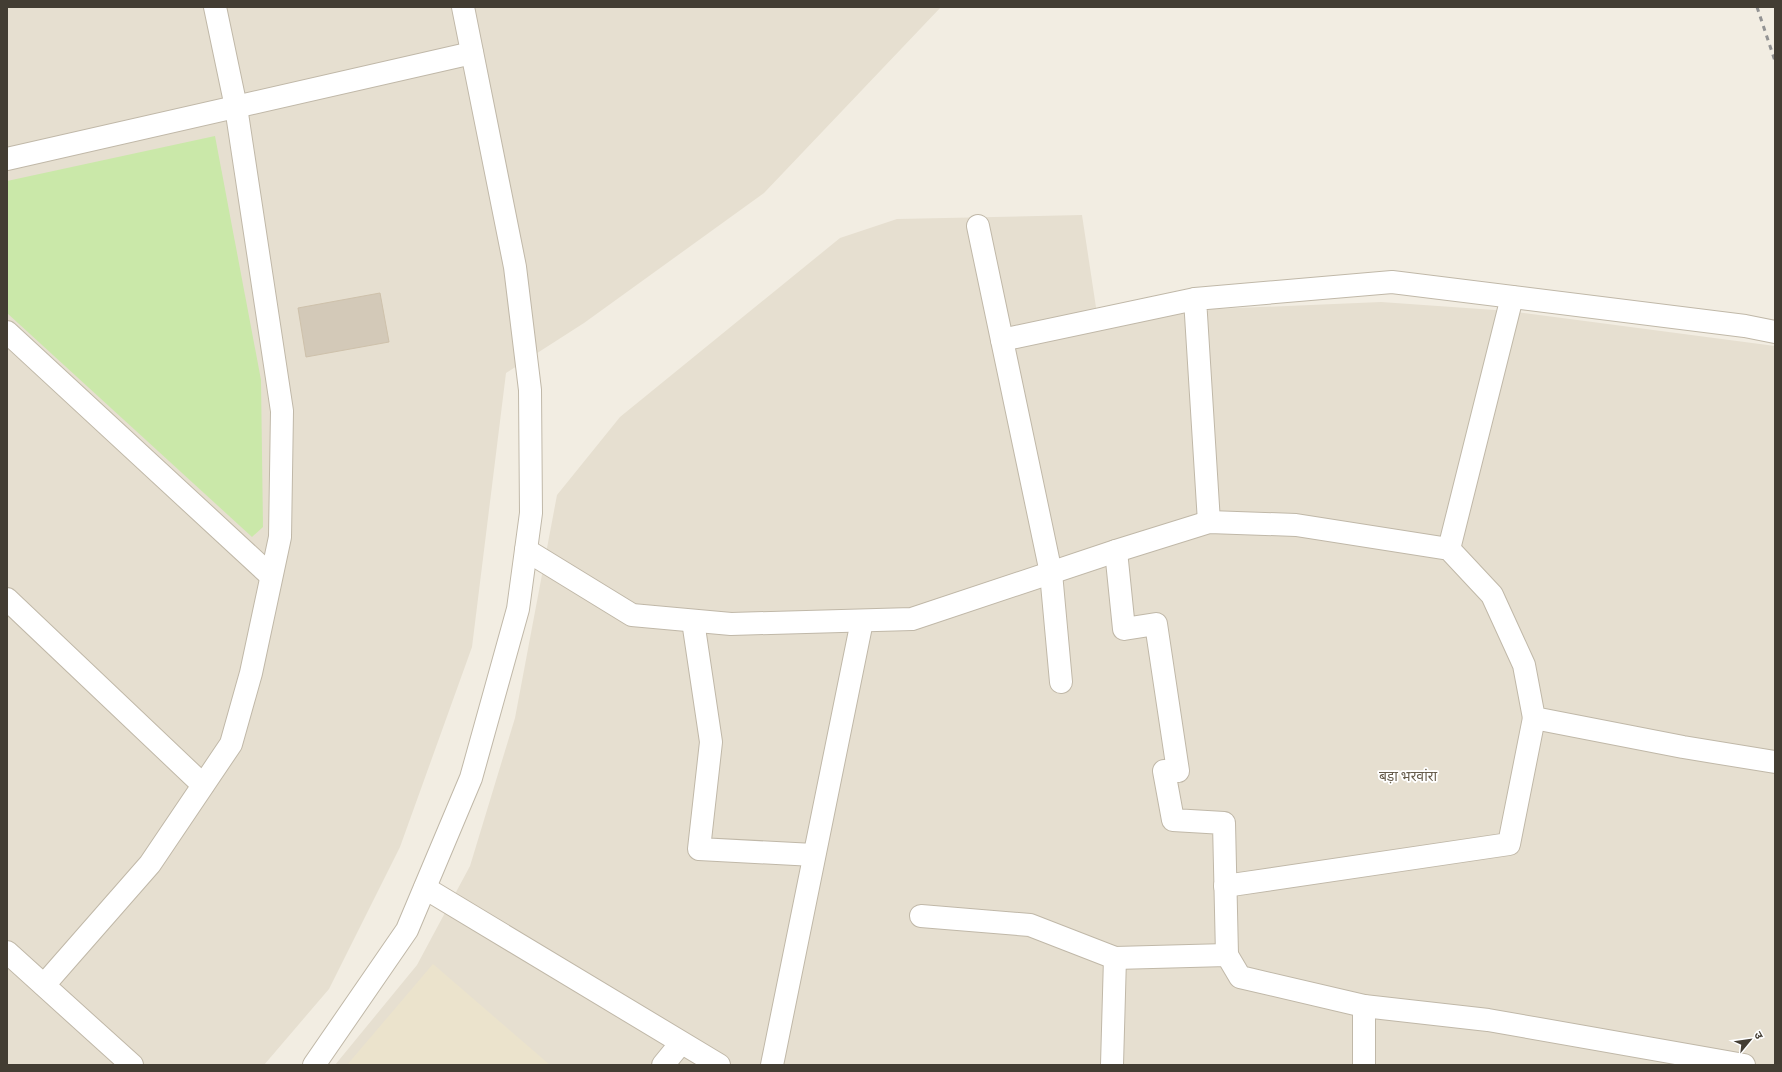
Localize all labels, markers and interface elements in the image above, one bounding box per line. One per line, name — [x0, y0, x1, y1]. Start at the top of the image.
district label: बड़ा भरवांरा — [1379, 767, 1437, 784]
north arrow — [1730, 1020, 1770, 1060]
text: उ — [1752, 1029, 1767, 1041]

